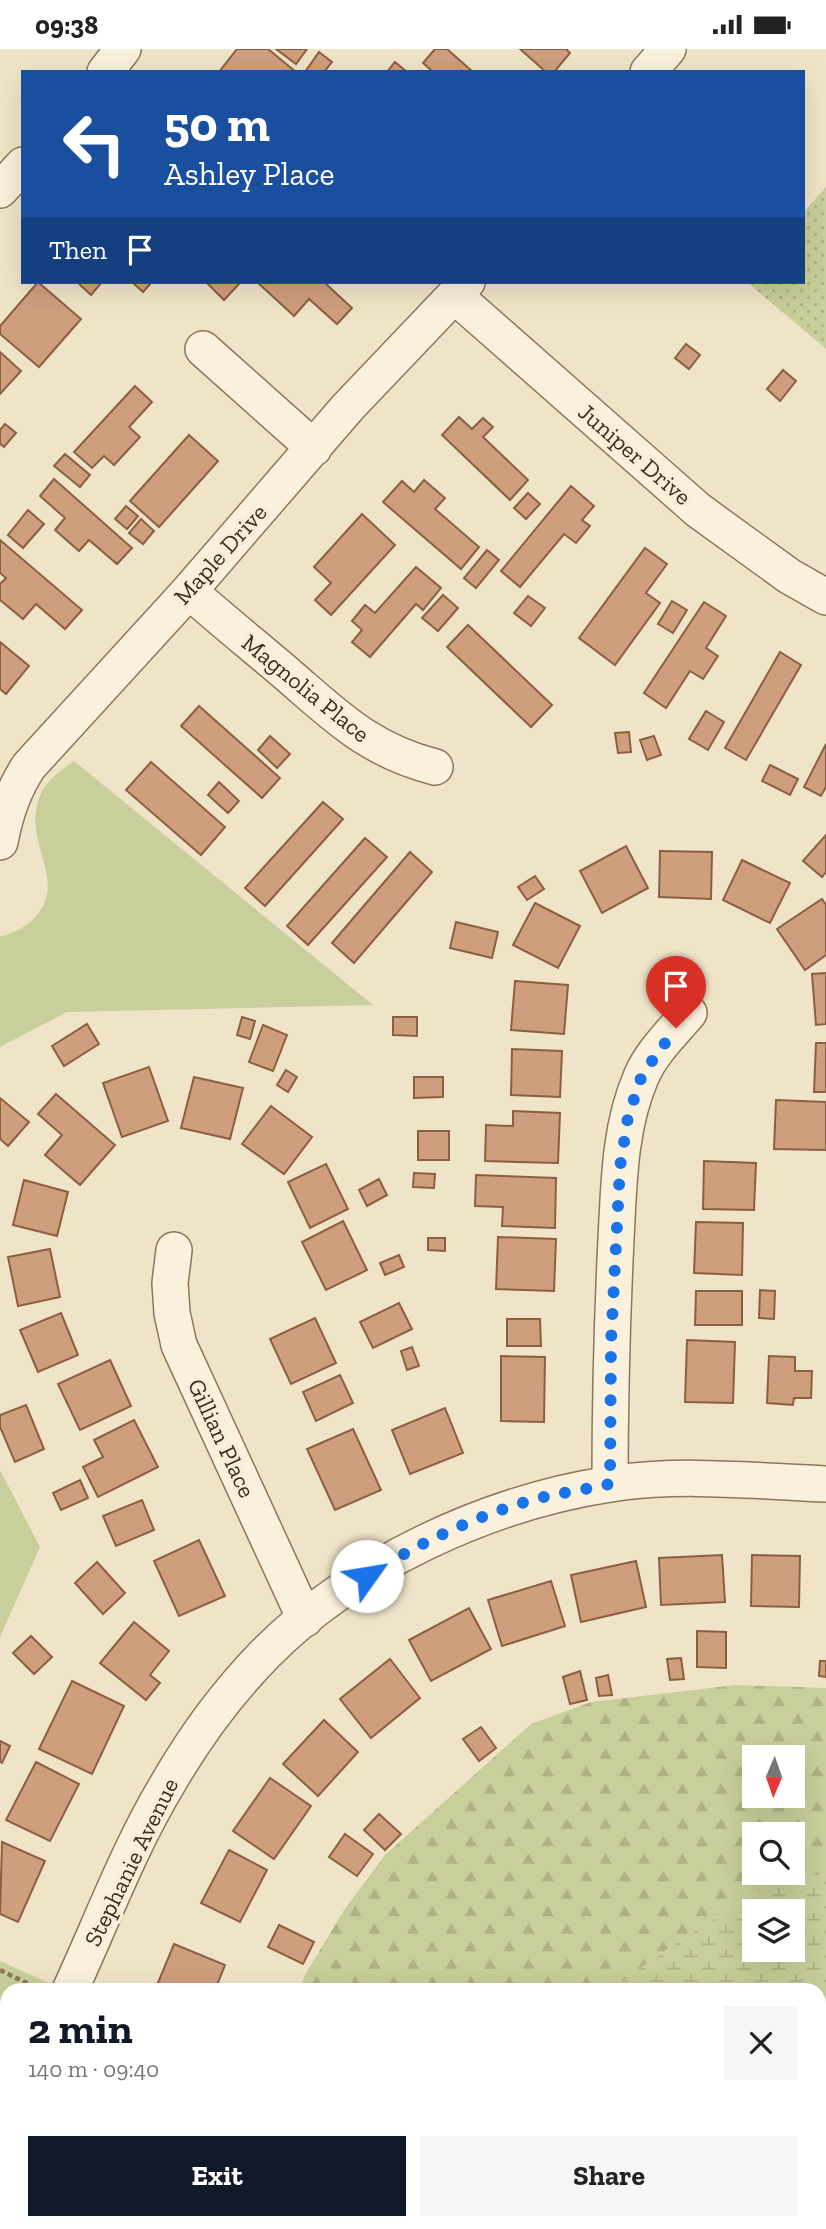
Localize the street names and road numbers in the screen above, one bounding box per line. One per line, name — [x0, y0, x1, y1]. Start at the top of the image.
street label: Juniper Drive — [572, 397, 698, 511]
street label: Maple Drive — [167, 498, 273, 610]
street label: Magnolia Place — [236, 628, 376, 748]
street label: Gillian Place — [182, 1374, 262, 1502]
street label: Stephanie Avenue — [78, 1773, 184, 1951]

